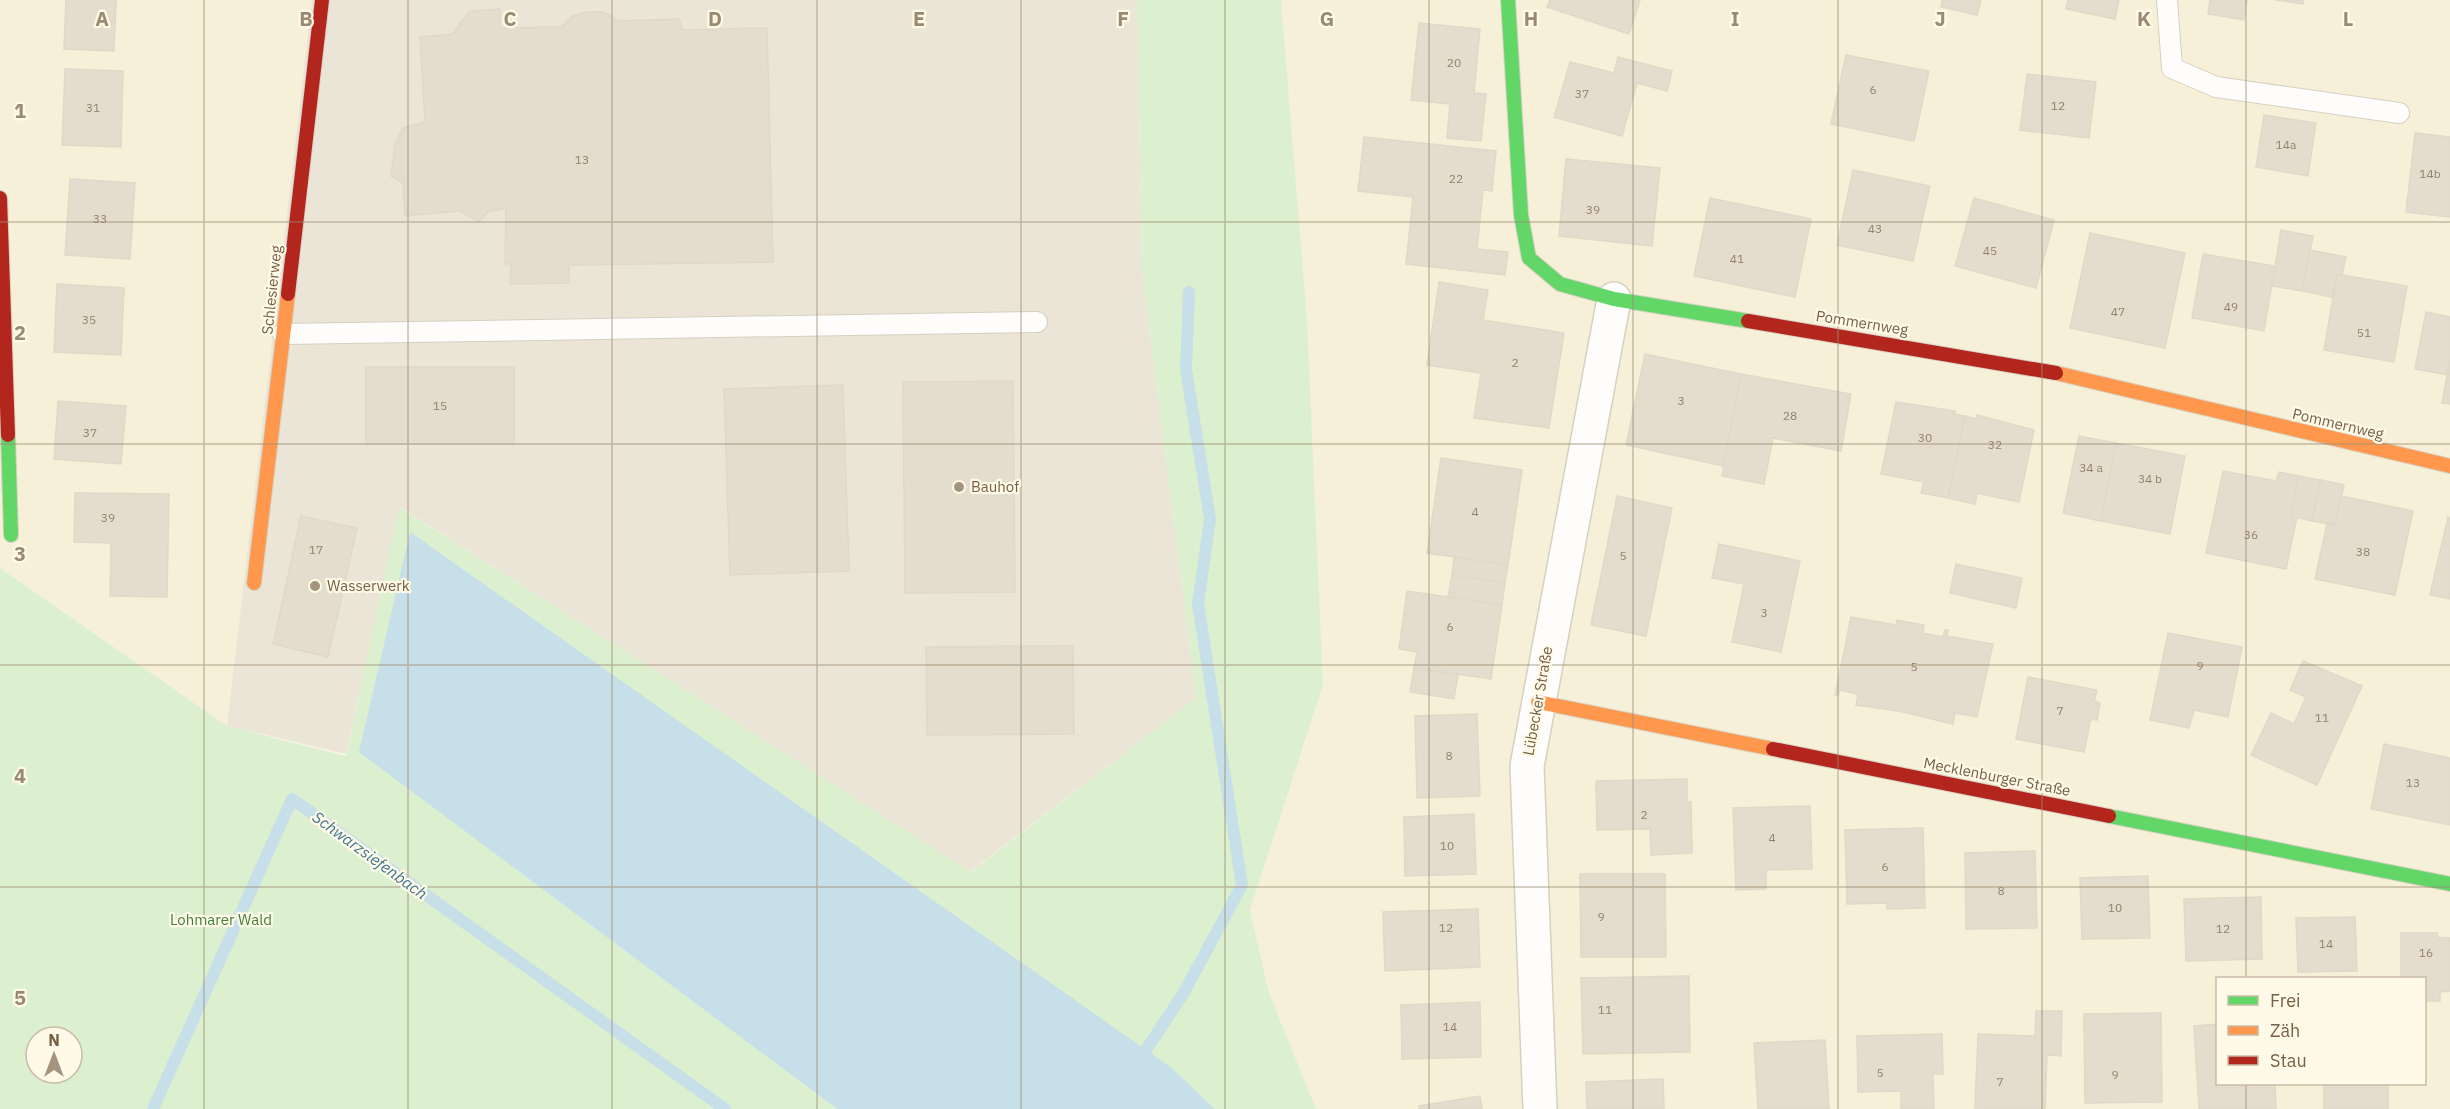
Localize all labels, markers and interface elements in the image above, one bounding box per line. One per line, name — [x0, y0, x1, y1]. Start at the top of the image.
text: A — [95, 5, 109, 32]
text: B — [299, 5, 313, 32]
text: C — [503, 5, 517, 32]
text: D — [708, 5, 722, 32]
text: E — [913, 5, 925, 32]
text: F — [1117, 5, 1129, 32]
text: G — [1320, 5, 1334, 32]
text: H — [1524, 5, 1538, 32]
text: I — [1731, 5, 1739, 32]
text: J — [1934, 5, 1946, 32]
text: K — [2137, 5, 2151, 32]
text: L — [2343, 5, 2353, 32]
house number: 20 — [1447, 55, 1461, 70]
house number: 6 — [1869, 82, 1877, 97]
house number: 37 — [1575, 86, 1589, 101]
text: 1 — [14, 97, 26, 124]
house number: 12 — [2051, 98, 2065, 113]
house number: 31 — [86, 100, 100, 115]
house number: 14a — [2276, 137, 2297, 152]
house number: 13 — [575, 152, 589, 167]
house number: 14b — [2419, 166, 2441, 181]
house number: 22 — [1449, 171, 1463, 186]
house number: 39 — [1586, 202, 1600, 217]
house number: 33 — [93, 211, 107, 226]
house number: 43 — [1868, 221, 1882, 236]
house number: 45 — [1983, 243, 1997, 258]
street label: Schlesierweg — [257, 244, 286, 335]
house number: 41 — [1730, 251, 1744, 266]
house number: 49 — [2224, 299, 2238, 314]
house number: 47 — [2111, 304, 2125, 319]
street label: Pommernweg — [1815, 306, 1910, 339]
house number: 35 — [82, 312, 96, 327]
text: 2 — [14, 319, 26, 346]
house number: 51 — [2357, 325, 2371, 340]
house number: 2 — [1511, 355, 1519, 370]
house number: 3 — [1677, 393, 1685, 408]
house number: 15 — [433, 398, 447, 413]
street label: Pommernweg — [2291, 404, 2386, 443]
house number: 28 — [1783, 408, 1797, 423]
house number: 37 — [83, 425, 97, 440]
house number: 30 — [1918, 430, 1932, 445]
house number: 32 — [1988, 437, 2002, 452]
house number: 34 a — [2079, 460, 2103, 475]
house number: 34 b — [2138, 471, 2162, 486]
place label: Bauhof — [971, 477, 1019, 496]
marker: Bauhof — [952, 480, 966, 494]
house number: 4 — [1471, 504, 1479, 519]
house number: 39 — [101, 510, 115, 525]
house number: 36 — [2244, 527, 2258, 542]
text: 3 — [14, 540, 26, 567]
house number: 17 — [309, 542, 323, 557]
house number: 38 — [2356, 544, 2370, 559]
house number: 5 — [1619, 548, 1627, 563]
place label: Wasserwerk — [327, 576, 410, 595]
marker: Wasserwerk — [308, 579, 322, 593]
house number: 3 — [1760, 605, 1768, 620]
house number: 6 — [1446, 619, 1454, 634]
street label: Lübecker Straße — [1519, 645, 1556, 757]
house number: 9 — [2196, 658, 2204, 673]
house number: 5 — [1910, 659, 1918, 674]
house number: 7 — [2056, 703, 2064, 718]
house number: 11 — [2315, 710, 2329, 725]
house number: 8 — [1445, 748, 1453, 763]
street label: Mecklenburger Straße — [1922, 753, 2072, 800]
text: 4 — [14, 762, 26, 789]
house number: 13 — [2406, 775, 2420, 790]
water label: Schwarzsiefenbach — [309, 807, 431, 903]
house number: 2 — [1640, 807, 1648, 822]
house number: 4 — [1768, 830, 1776, 845]
house number: 10 — [1440, 838, 1454, 853]
house number: 6 — [1881, 859, 1889, 874]
house number: 8 — [1997, 883, 2005, 898]
house number: 10 — [2108, 900, 2122, 915]
house number: 9 — [1597, 909, 1605, 924]
park label: Lohmarer Wald — [170, 910, 272, 929]
house number: 12 — [1439, 920, 1453, 935]
house number: 12 — [2216, 921, 2230, 936]
house number: 14 — [2319, 936, 2333, 951]
house number: 16 — [2419, 945, 2433, 960]
legend — [2216, 977, 2426, 1085]
text: 5 — [14, 984, 26, 1011]
text: Frei — [2270, 989, 2301, 1012]
house number: 11 — [1598, 1002, 1612, 1017]
house number: 14 — [1443, 1019, 1457, 1034]
text: Zäh — [2270, 1019, 2300, 1042]
north arrow — [24, 1025, 84, 1085]
text: N — [48, 1030, 60, 1050]
text: Stau — [2270, 1049, 2307, 1072]
house number: 5 — [1876, 1065, 1884, 1080]
house number: 9 — [2111, 1067, 2119, 1082]
house number: 7 — [1996, 1074, 2004, 1089]

